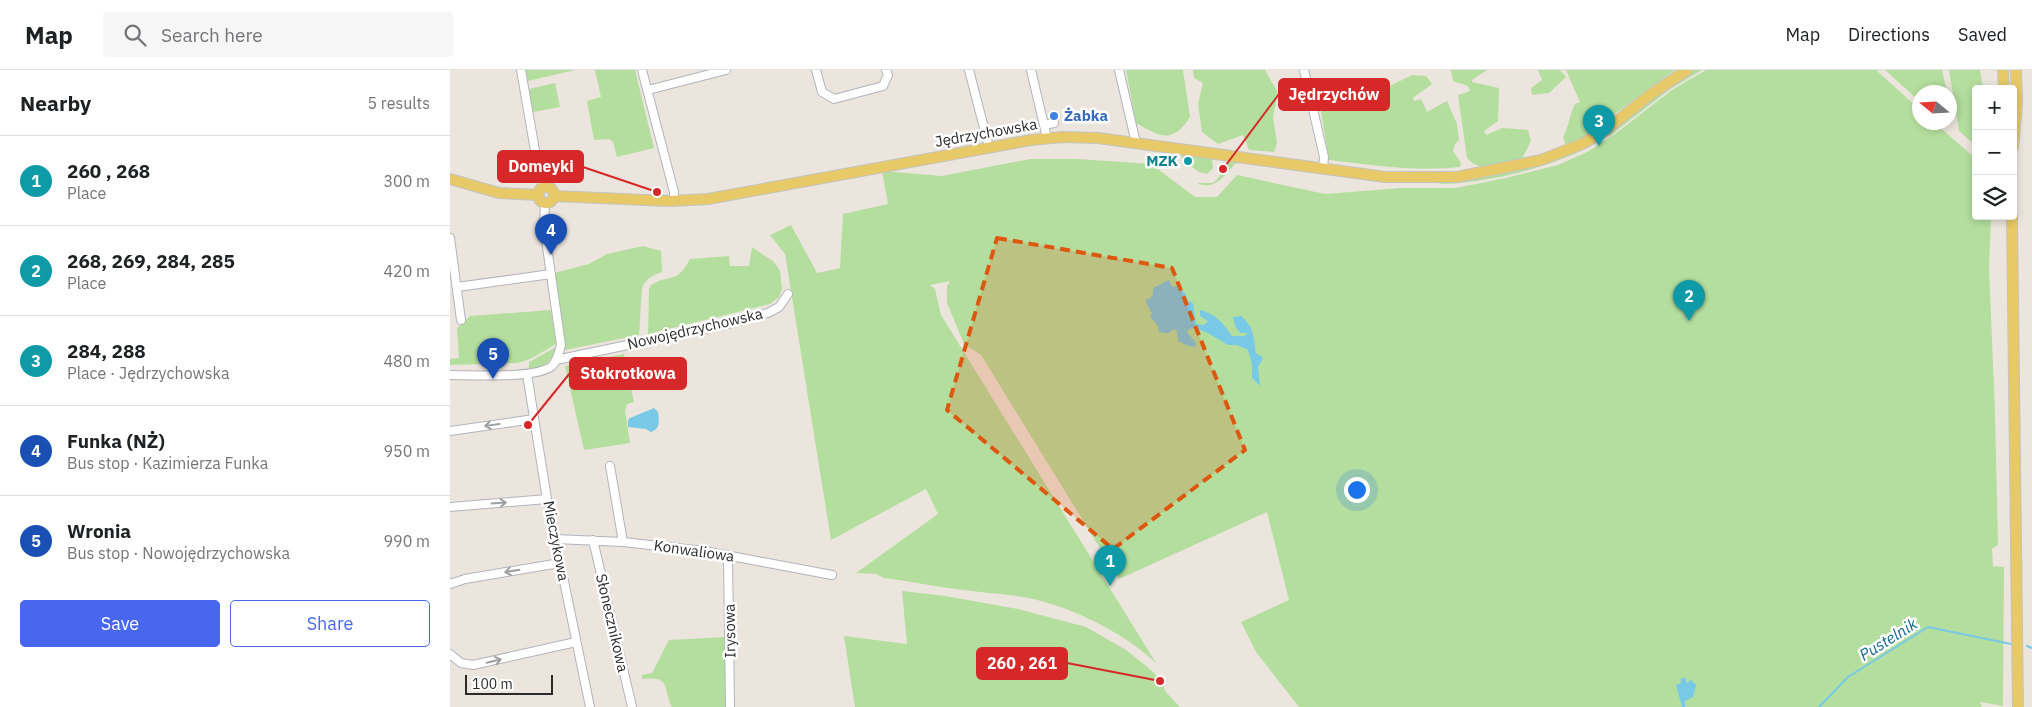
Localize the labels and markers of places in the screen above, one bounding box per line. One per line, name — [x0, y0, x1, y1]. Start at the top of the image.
callout: Jędrzychów — [1279, 79, 1389, 110]
pin: 3 — [1583, 105, 1615, 146]
place label: Żabka — [1064, 106, 1108, 125]
marker: Żabka — [1048, 110, 1060, 122]
callout: Domeyki — [498, 151, 583, 182]
place label: MZK — [1146, 151, 1179, 170]
marker: MZK — [1182, 155, 1194, 167]
pin: 4 — [535, 214, 567, 255]
pin: 2 — [1673, 280, 1705, 321]
pin: 5 — [477, 338, 509, 379]
callout: Stokrotkowa — [570, 358, 686, 389]
pin: 1 — [1094, 545, 1126, 586]
callout: 260 , 261 — [977, 648, 1067, 679]

